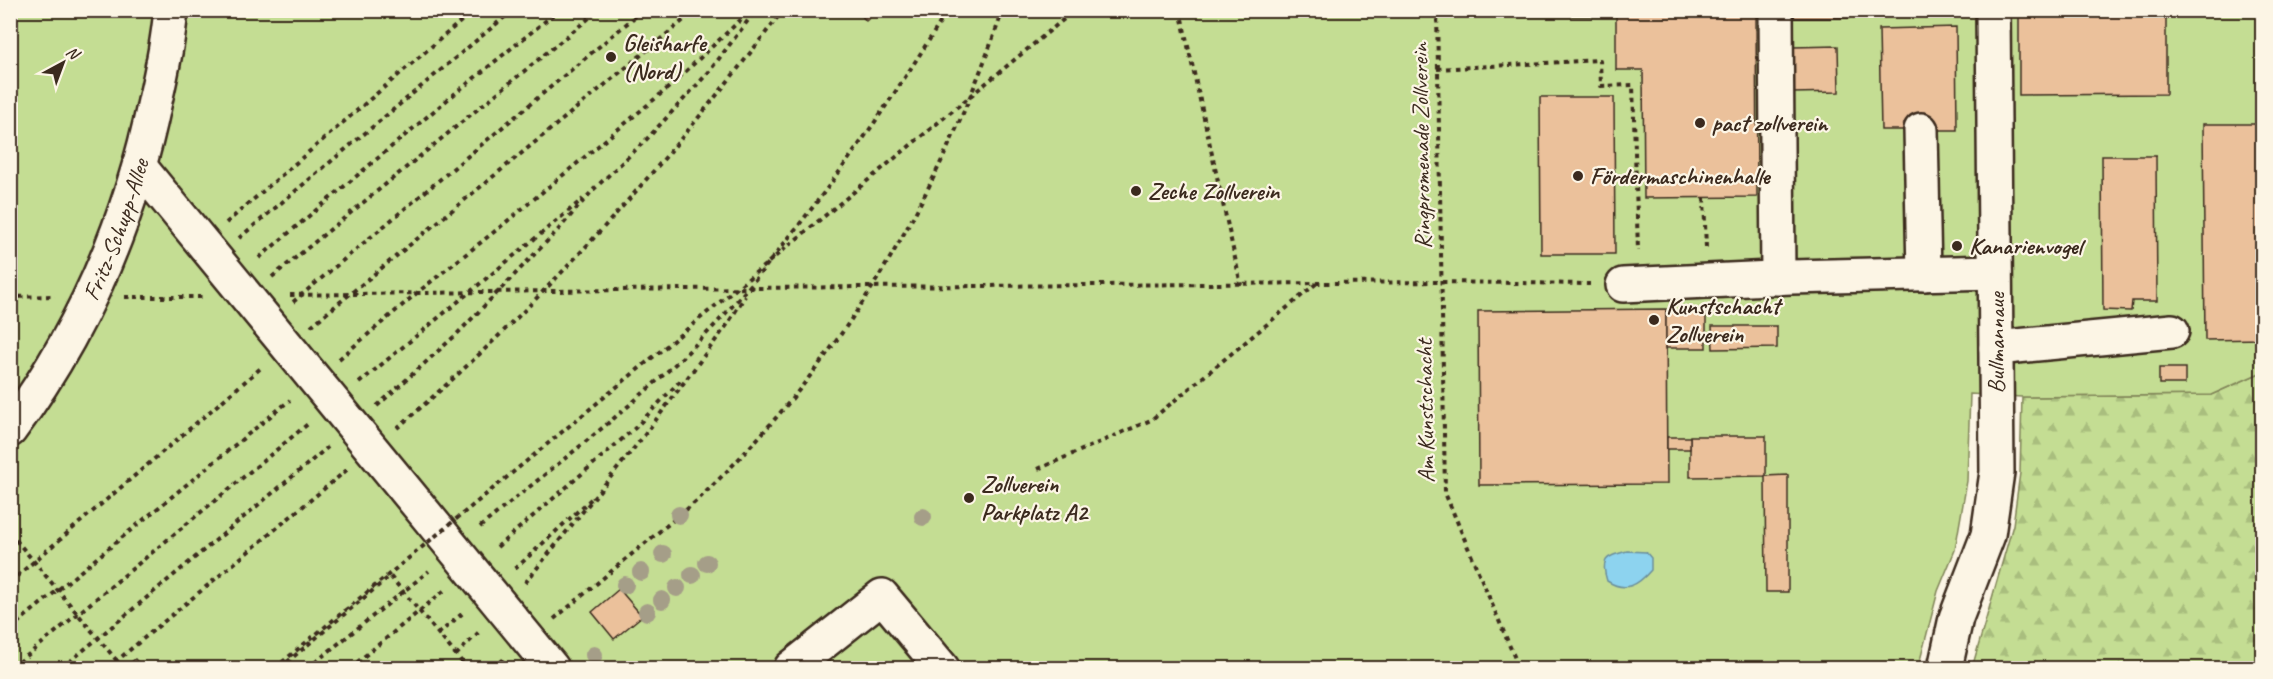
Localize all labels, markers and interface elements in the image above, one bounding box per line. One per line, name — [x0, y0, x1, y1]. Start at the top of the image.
place label: Gleisharfe (Nord) — [623, 28, 707, 86]
north arrow — [33, 33, 93, 93]
street label: Ringpromenade Zollverein — [1404, 41, 1438, 249]
text: N — [62, 42, 85, 65]
marker: Gleisharfe (Nord) — [604, 50, 618, 64]
place label: pact zollverein — [1712, 108, 1829, 138]
marker: pact zollverein — [1693, 116, 1707, 130]
street label: Fritz-Schupp-Allee — [76, 153, 156, 305]
place label: Fördermaschinenhalle — [1590, 161, 1772, 191]
marker: Fördermaschinenhalle — [1571, 169, 1585, 183]
place label: Zeche Zollverein — [1148, 176, 1280, 206]
marker: Zeche Zollverein — [1129, 184, 1143, 198]
place label: Kanarienvogel — [1969, 231, 2087, 261]
marker: Kanarienvogel — [1950, 239, 1964, 253]
street label: Bullmannaue — [1981, 290, 2011, 393]
place label: Kunstschacht Zollverein — [1666, 291, 1784, 349]
marker: Kunstschacht Zollverein — [1647, 313, 1661, 327]
street label: Am Kunstschacht — [1409, 337, 1441, 483]
place label: Zollverein Parkplatz A2 — [981, 469, 1089, 527]
marker: Zollverein Parkplatz A2 — [962, 491, 976, 505]

